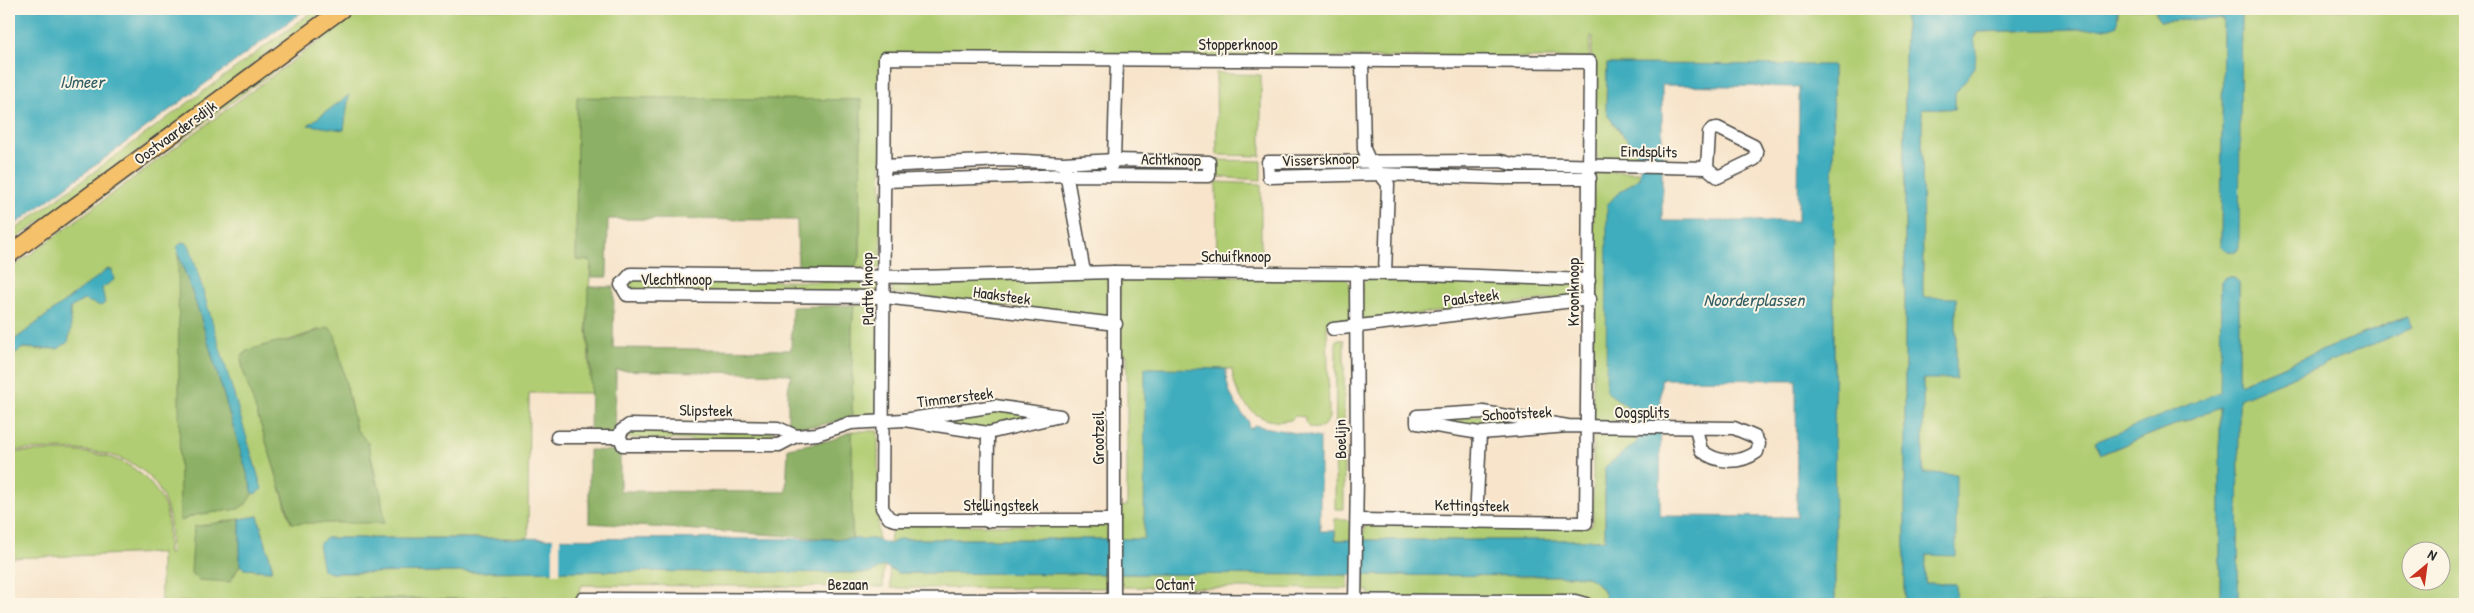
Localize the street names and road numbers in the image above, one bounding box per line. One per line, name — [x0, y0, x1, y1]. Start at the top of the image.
street label: Stopperknoop — [1198, 33, 1278, 55]
street label: Oostvaardersdijk — [129, 94, 221, 169]
street label: Eindsplits — [1620, 140, 1678, 162]
street label: Achtknoop — [1141, 147, 1201, 171]
street label: Vissersknoop — [1281, 147, 1359, 171]
street label: Schuifknoop — [1201, 245, 1271, 267]
street label: Platte knoop — [855, 252, 879, 326]
street label: Kroonknoop — [1562, 258, 1584, 326]
street label: Vlechtknoop — [640, 268, 712, 290]
street label: Haaksteek — [972, 280, 1032, 310]
street label: Paalsteek — [1442, 283, 1500, 311]
street label: Timmersteek — [916, 381, 995, 413]
street label: Slipsteek — [679, 399, 733, 421]
street label: Schootsteek — [1482, 400, 1553, 426]
street label: Oogsplits — [1615, 401, 1669, 423]
street label: Grootzeil — [1087, 411, 1109, 465]
street label: Boelijn — [1329, 419, 1351, 459]
street label: Kettingsteek — [1434, 493, 1510, 517]
street label: Stellingsteek — [963, 494, 1039, 516]
street label: Bezaan — [827, 573, 869, 595]
street label: Octant — [1155, 573, 1195, 595]

